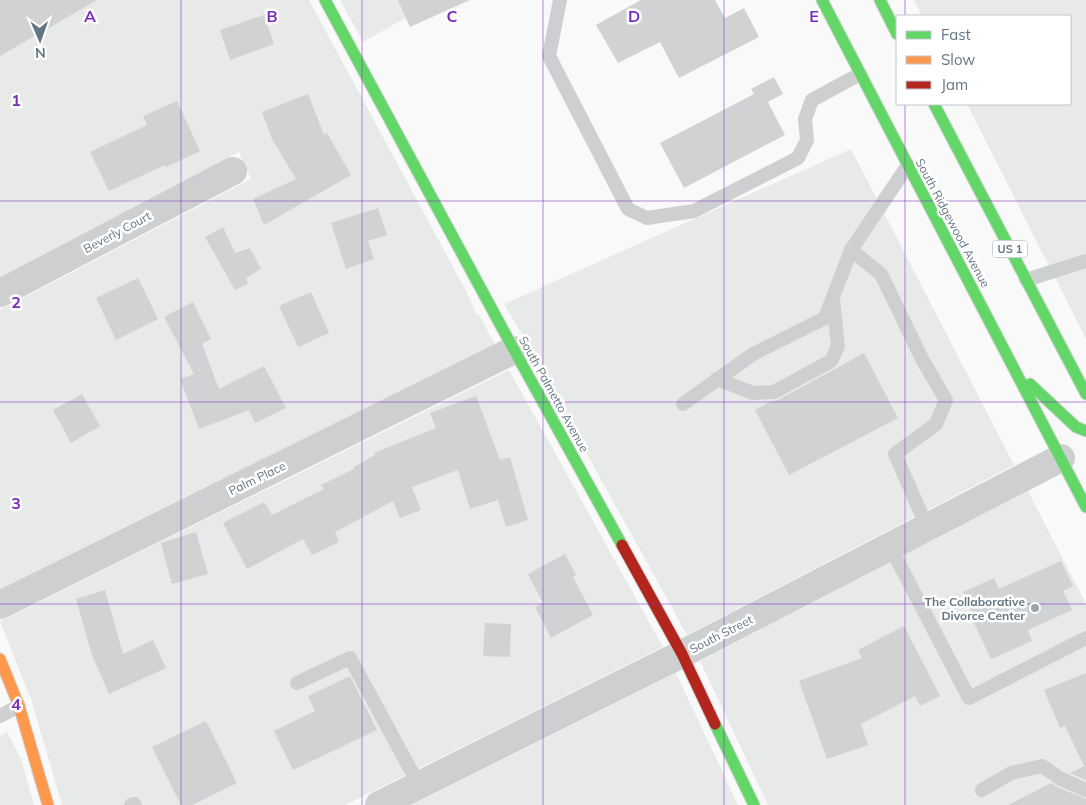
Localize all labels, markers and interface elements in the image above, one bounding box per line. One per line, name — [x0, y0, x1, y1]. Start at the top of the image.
text: A — [84, 6, 96, 26]
text: B — [266, 6, 278, 26]
text: C — [447, 6, 458, 26]
text: D — [628, 6, 640, 26]
text: E — [809, 6, 819, 26]
north arrow — [15, 15, 65, 65]
legend — [896, 15, 1071, 105]
text: Fast — [941, 25, 971, 44]
text: N — [35, 44, 46, 62]
text: Slow — [941, 50, 975, 69]
text: Jam — [941, 75, 968, 94]
text: 1 — [11, 90, 21, 110]
street label: South Ridgewood Avenue — [913, 156, 993, 290]
street label: Beverly Court — [81, 208, 153, 256]
road number: US 1 — [992, 240, 1028, 258]
text: 2 — [11, 292, 21, 312]
street label: South Palmetto Avenue — [516, 333, 592, 455]
street label: Palm Place — [226, 458, 288, 498]
text: 3 — [11, 493, 21, 513]
place label: The Collaborative Divorce Center — [925, 594, 1025, 623]
marker: The Collaborative Divorce Center — [1029, 602, 1041, 614]
street label: South Street — [687, 612, 755, 656]
text: 4 — [11, 694, 21, 714]

